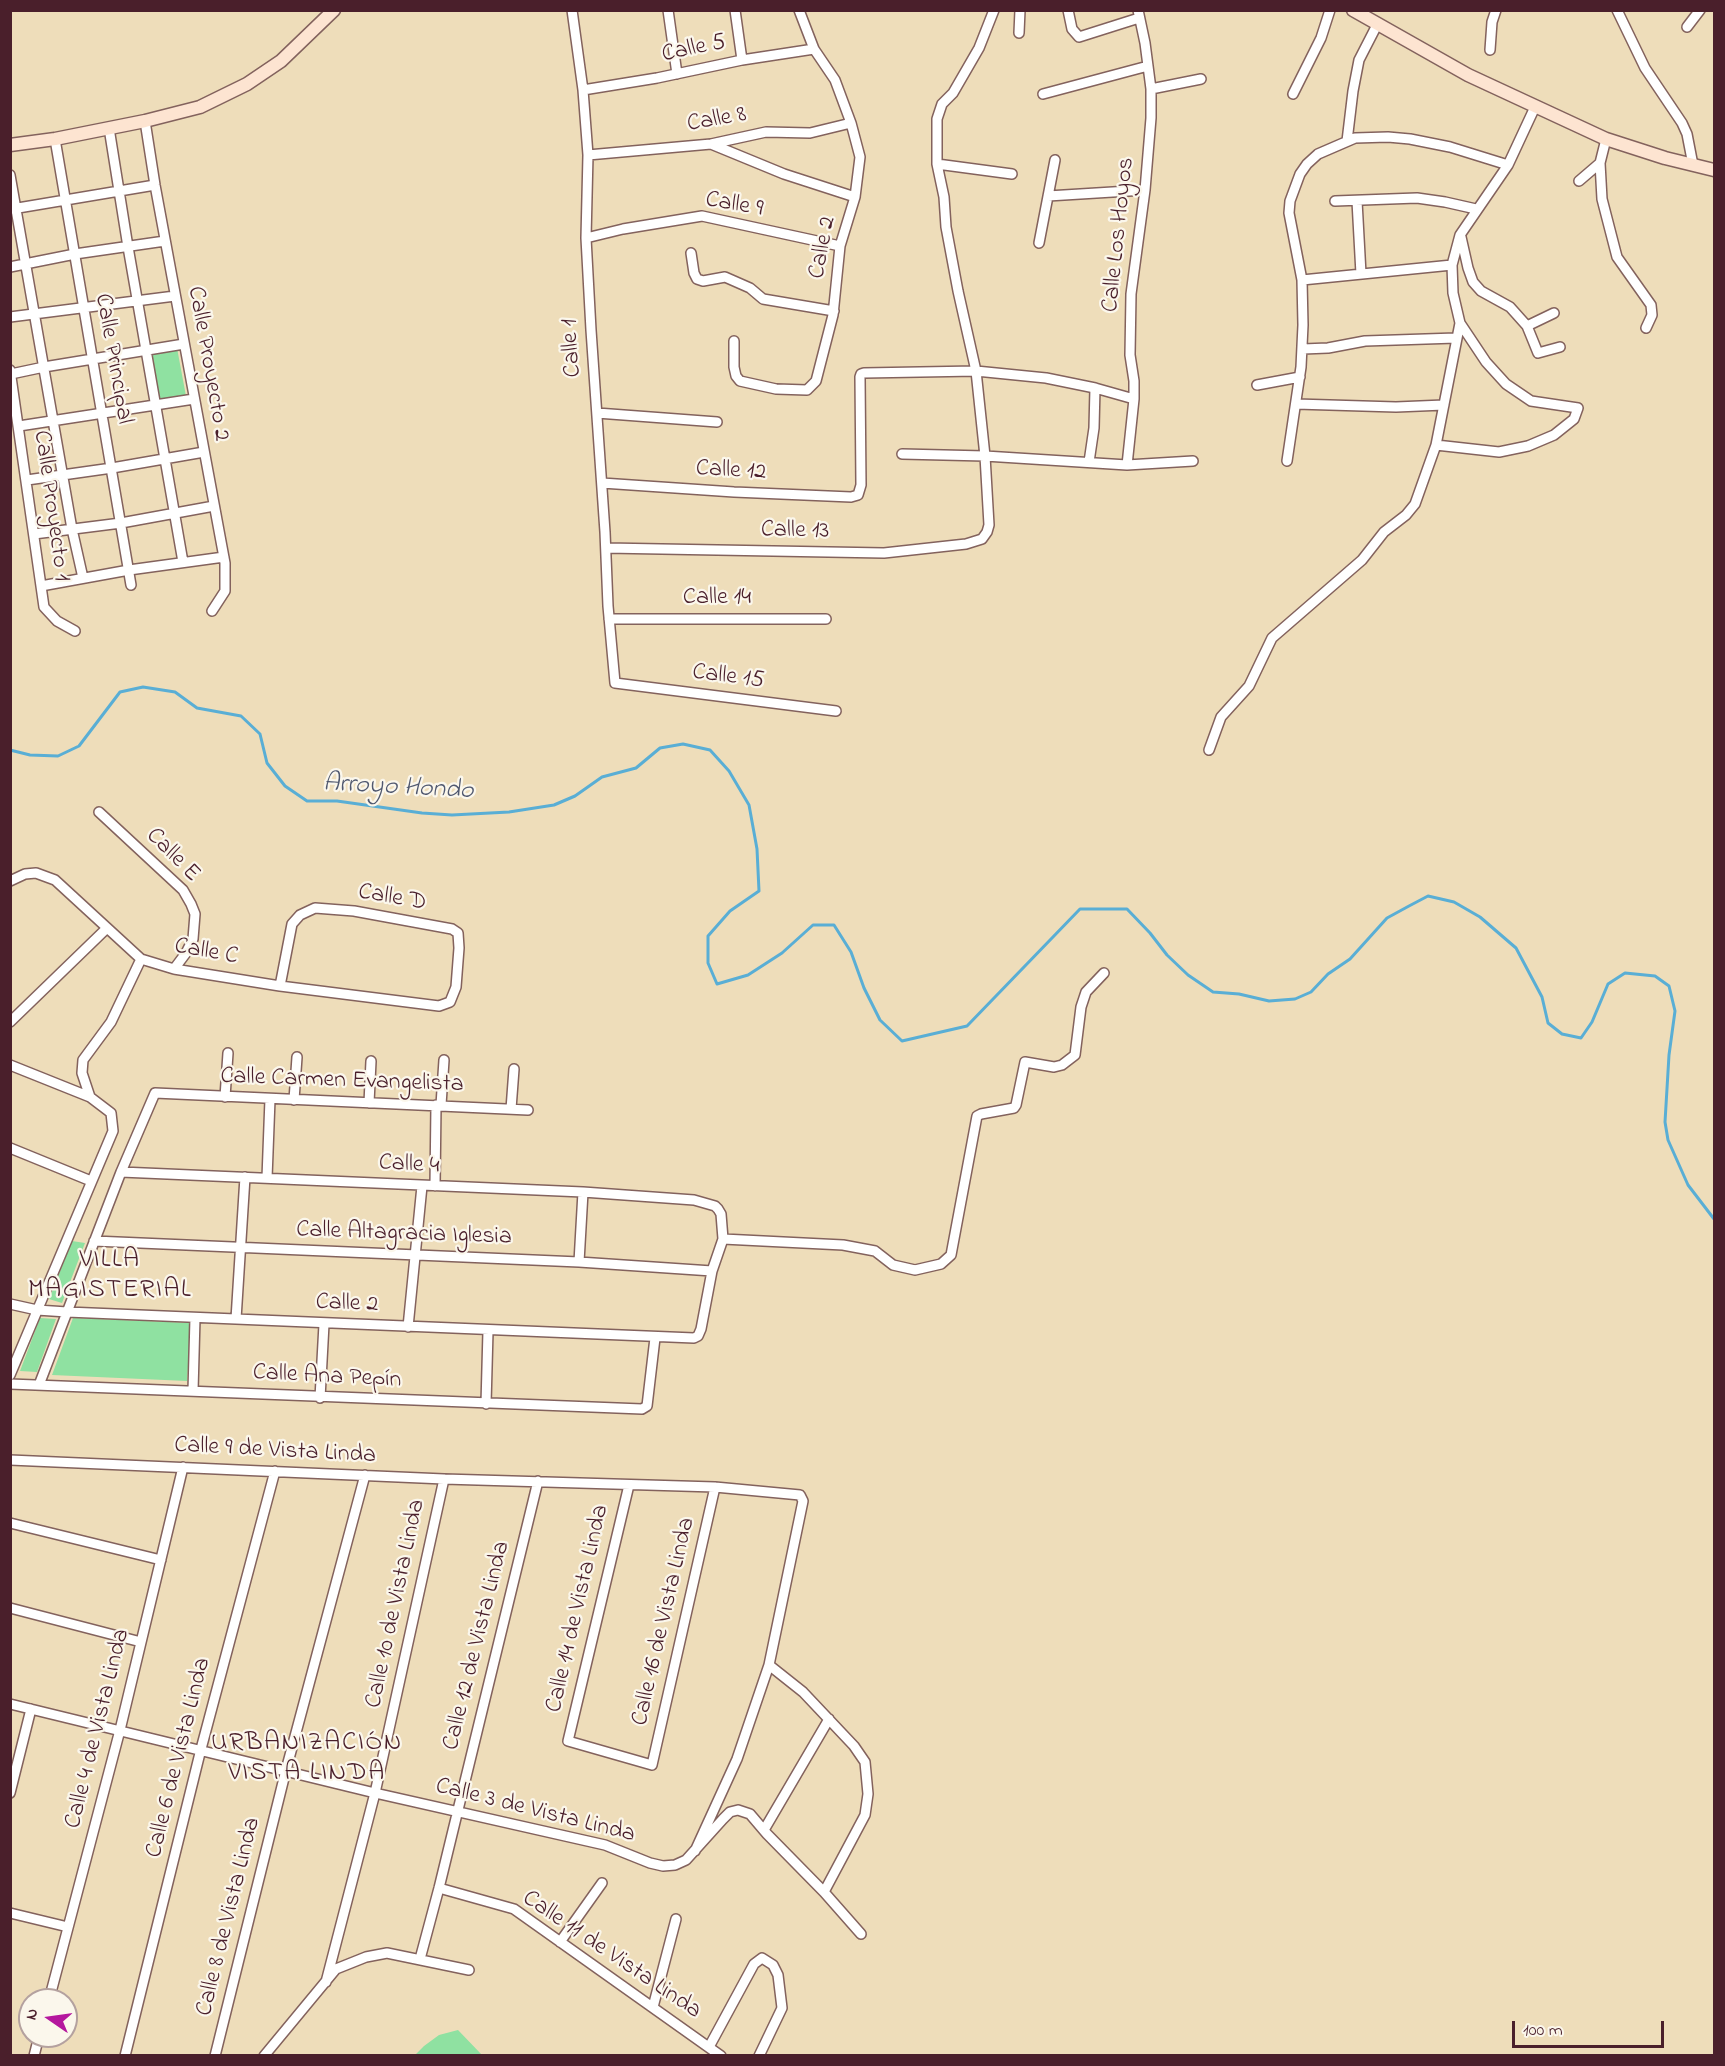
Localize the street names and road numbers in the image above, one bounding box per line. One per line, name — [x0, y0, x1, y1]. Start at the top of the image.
street label: Calle 5 — [659, 29, 729, 71]
street label: Calle 8 — [685, 102, 749, 140]
street label: Calle Los Hoyos — [1098, 156, 1142, 314]
street label: Calle 9 — [703, 187, 765, 225]
street label: Calle 2 — [804, 214, 844, 282]
street label: Calle Proyecto 2 — [179, 284, 235, 444]
street label: Calle Principal — [86, 291, 138, 427]
street label: Calle 1 — [557, 318, 589, 378]
street label: Calle Proyecto 1 — [25, 429, 75, 583]
street label: Calle 12 — [695, 456, 767, 488]
street label: Calle 13 — [761, 517, 829, 547]
street label: Calle 14 — [683, 585, 751, 613]
street label: Calle 15 — [690, 659, 766, 697]
street label: Calle E — [139, 823, 205, 889]
street label: Calle D — [356, 879, 428, 919]
street label: Calle C — [172, 933, 240, 973]
street label: Calle Carmen Evangelista — [220, 1063, 464, 1101]
street label: Calle 4 — [378, 1150, 440, 1182]
street label: Calle Altagracia Iglesia — [296, 1217, 512, 1253]
street label: Calle 2 — [315, 1290, 379, 1320]
street label: Calle Ana Pepín — [252, 1360, 402, 1396]
street label: Calle 9 de Vista Linda — [173, 1432, 377, 1472]
street label: Calle 10 de Vista Linda — [361, 1497, 433, 1711]
street label: Calle 14 de Vista Linda — [541, 1502, 617, 1716]
street label: Calle 16 de Vista Linda — [627, 1515, 703, 1729]
street label: Calle 12 de Vista Linda — [438, 1539, 518, 1753]
street label: Calle 4 de Vista Linda — [60, 1626, 138, 1832]
street label: Calle 6 de Vista Linda — [141, 1655, 219, 1861]
street label: Calle 3 de Vista Linda — [432, 1773, 638, 1851]
street label: Calle 8 de Vista Linda — [191, 1815, 269, 2019]
street label: Calle 11 de Vista Linda — [516, 1885, 706, 2027]

